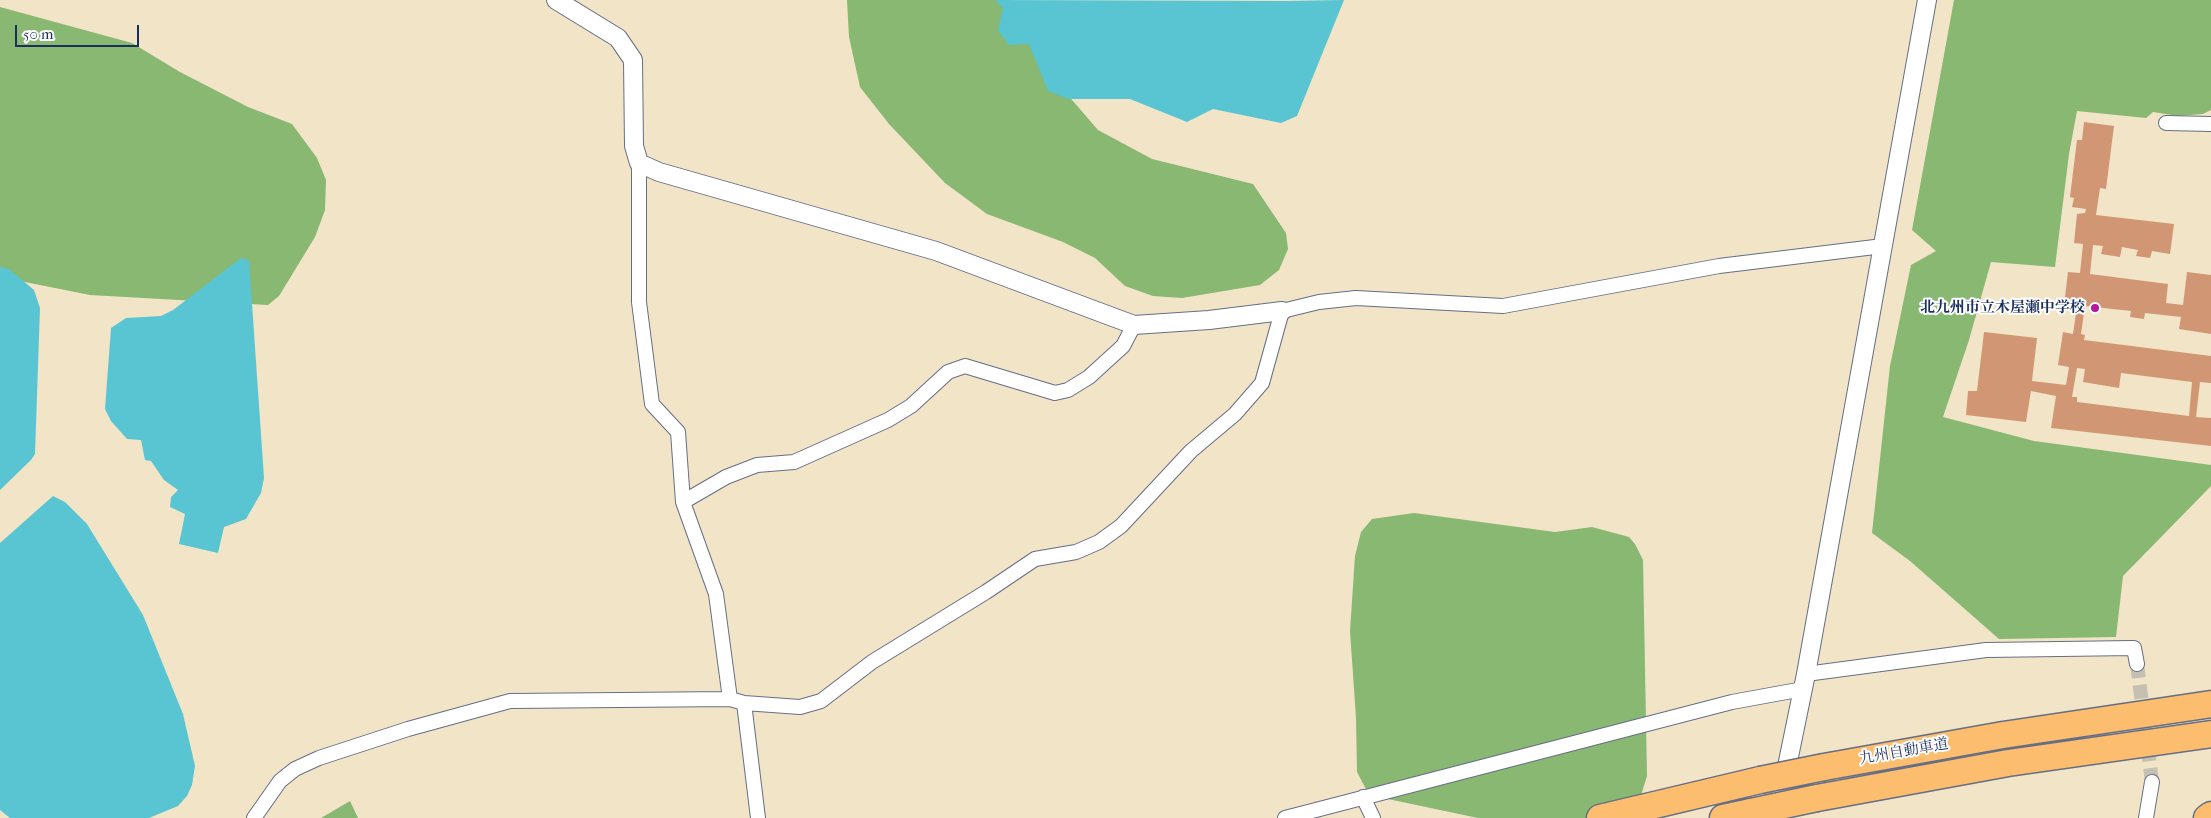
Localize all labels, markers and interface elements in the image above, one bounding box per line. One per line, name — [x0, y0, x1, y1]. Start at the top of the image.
scale bar — [18, 15, 141, 47]
text: 50 m — [23, 25, 53, 43]
place label: 北九州市立木屋瀬中学校 — [1920, 299, 2085, 317]
marker: 北九州市立木屋瀬中学校 — [2089, 302, 2101, 314]
street label: 九州自動車道 — [1858, 735, 1950, 769]

